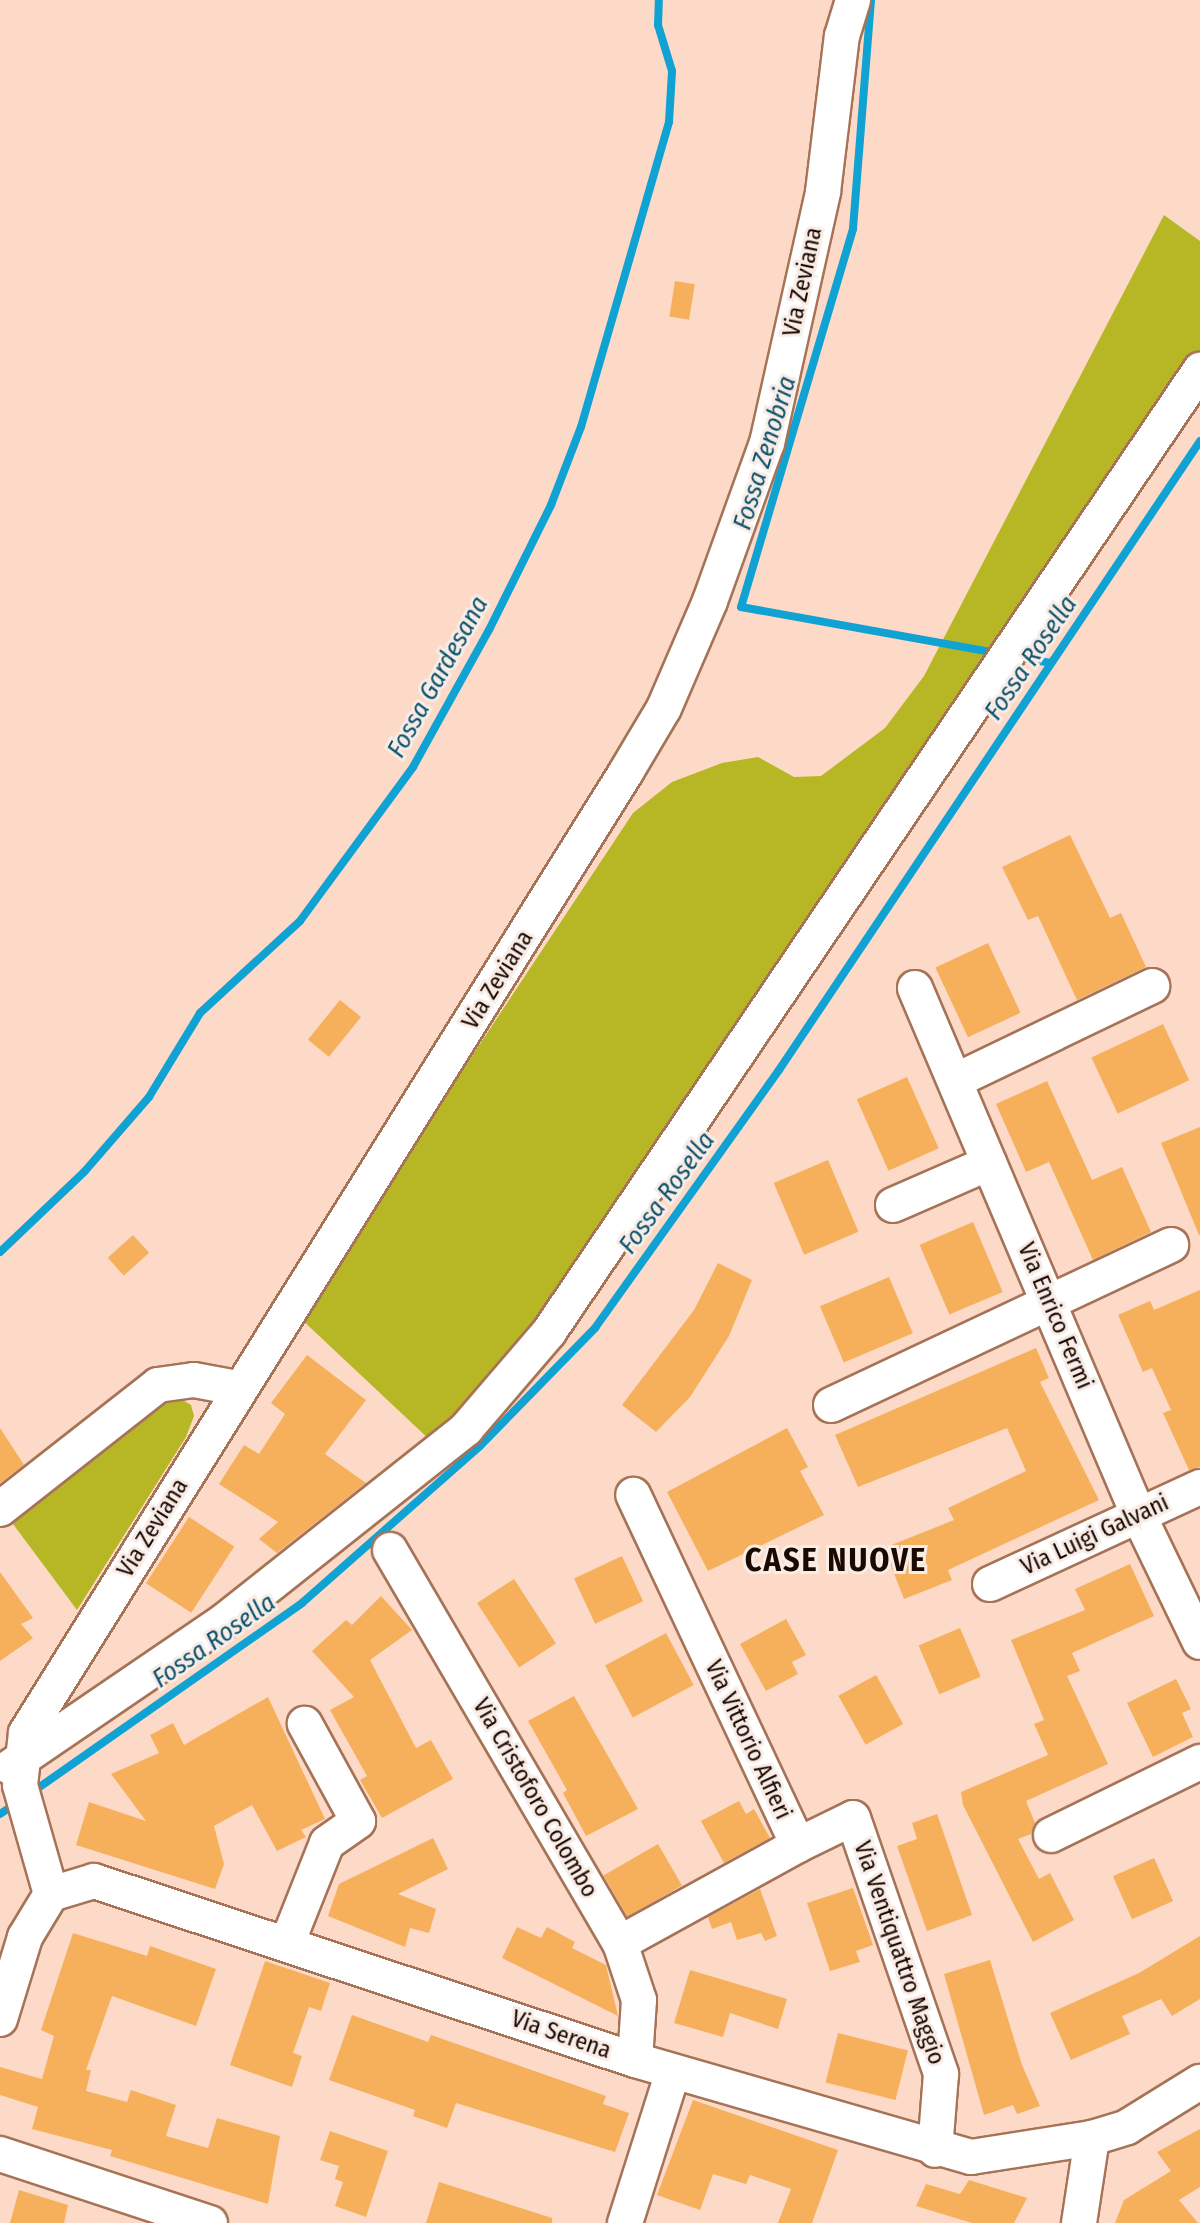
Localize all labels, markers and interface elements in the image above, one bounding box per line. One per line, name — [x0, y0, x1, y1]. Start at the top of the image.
street label: Via Zeviana — [777, 225, 829, 339]
water label: Fossa Zenobria — [727, 372, 803, 534]
water label: Fossa Rosella — [978, 590, 1084, 726]
water label: Fossa Gardesana — [381, 591, 495, 763]
street label: Via Zeviana — [456, 925, 540, 1035]
water label: Fossa Rosella — [612, 1126, 722, 1260]
street label: Via Enrico Fermi — [1011, 1238, 1099, 1394]
street label: Via Zeviana — [111, 1473, 195, 1583]
street label: Via Luigi Galvani — [1017, 1488, 1173, 1582]
district label: CASE NUOVE — [745, 1541, 927, 1579]
water label: Fossa Rosella — [147, 1587, 281, 1695]
street label: Via Vittorio Alfieri — [699, 1656, 797, 1824]
street label: Via Cristoforo Colombo — [466, 1693, 604, 1903]
street label: Via Ventiquattro Maggio — [847, 1838, 951, 2068]
street label: Via Serena — [507, 2005, 615, 2065]

